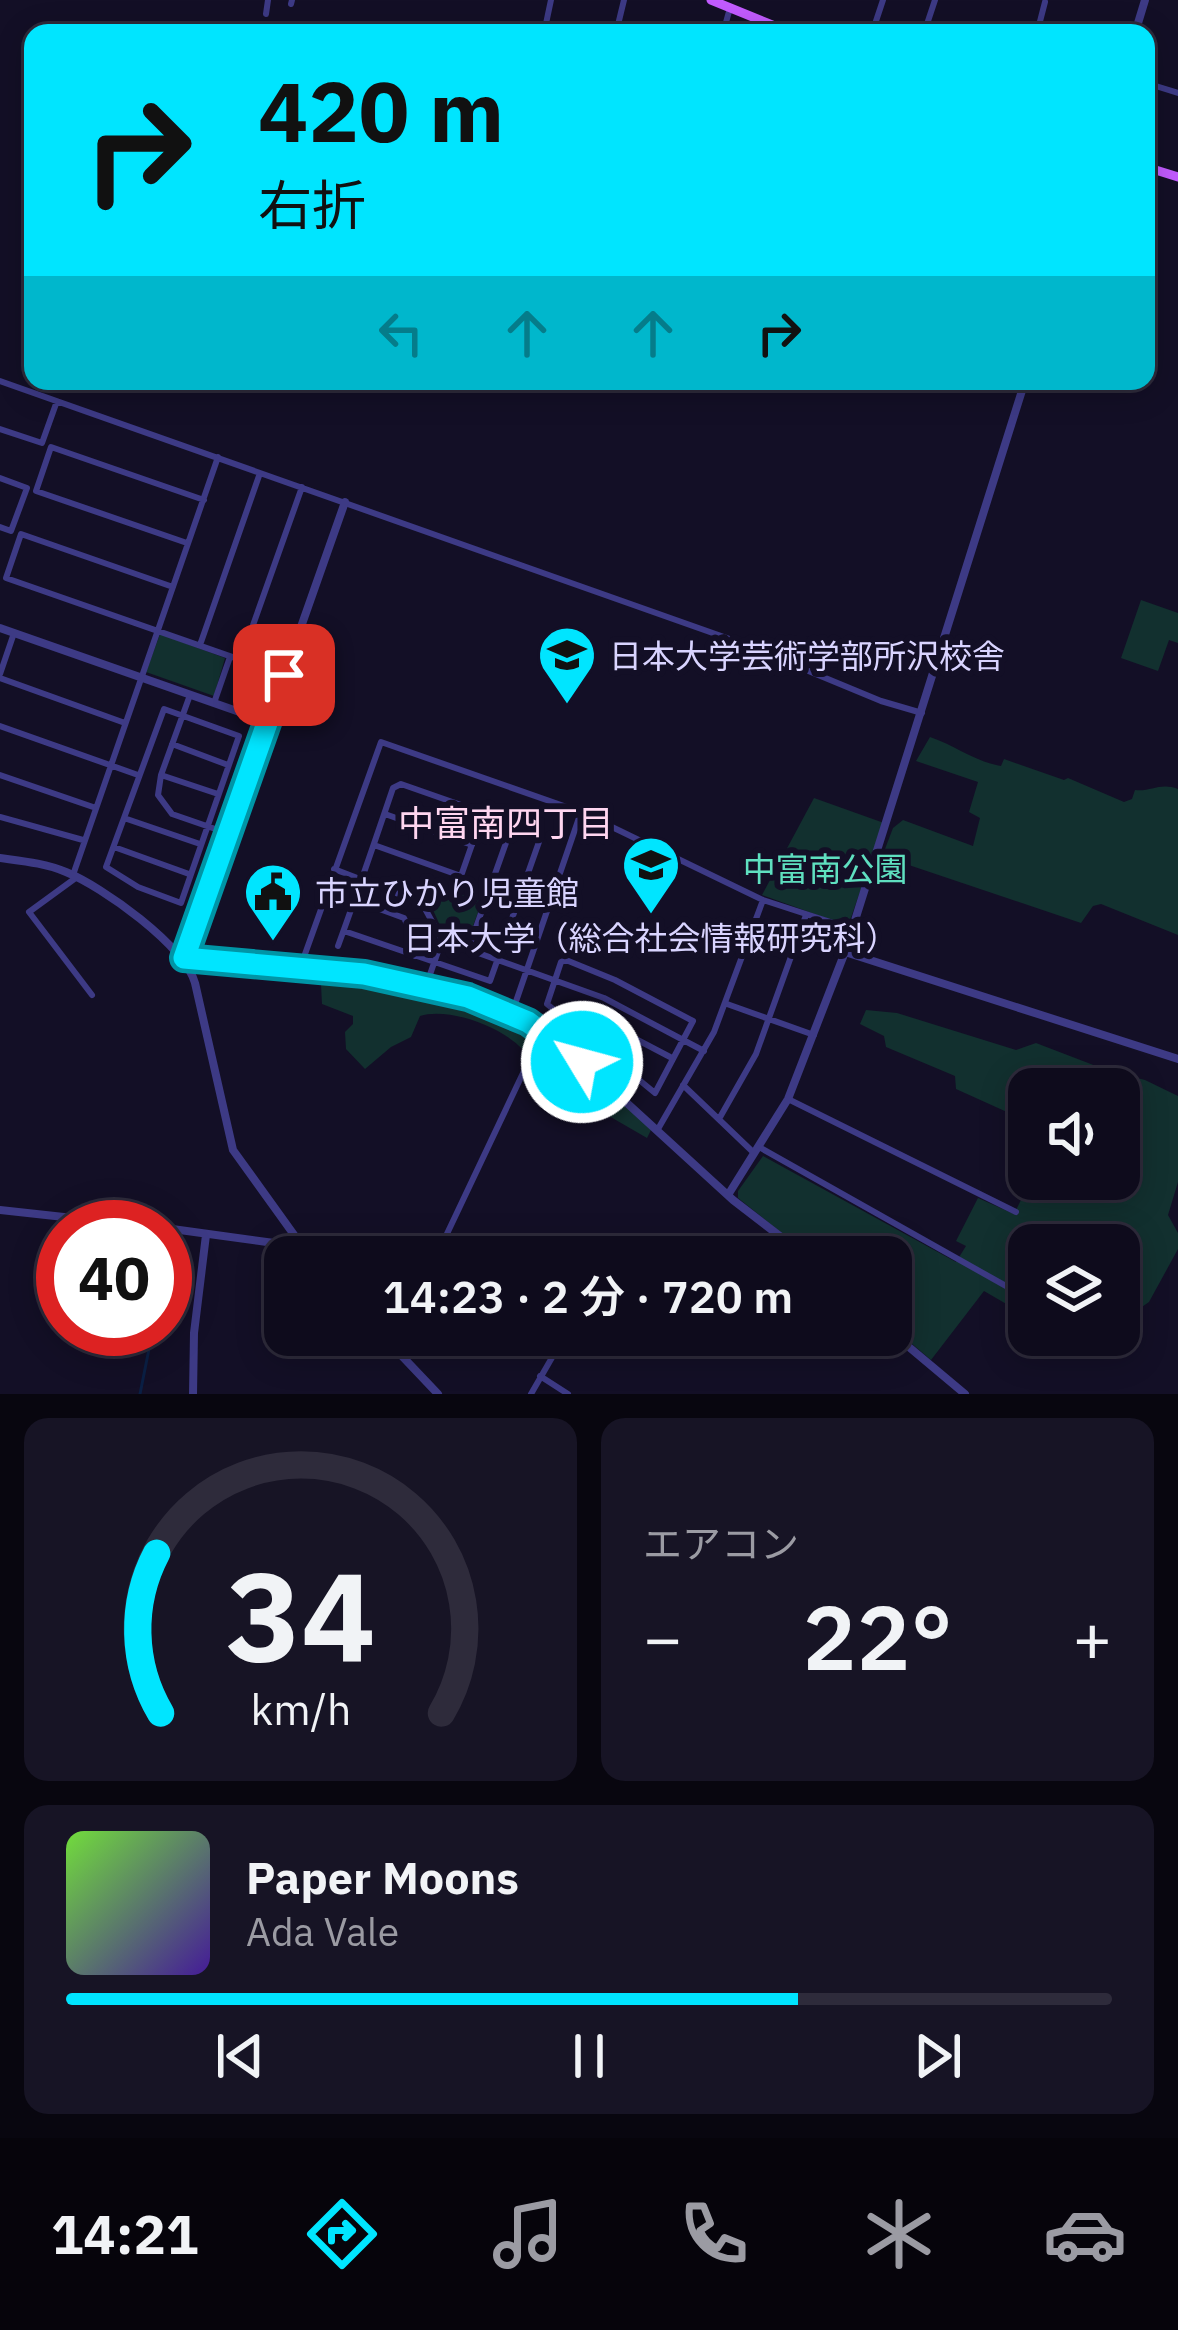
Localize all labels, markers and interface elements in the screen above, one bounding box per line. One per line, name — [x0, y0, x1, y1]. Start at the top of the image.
text: 420 m — [258, 56, 504, 165]
icon: right — [60, 72, 216, 228]
text: 右折 — [258, 170, 366, 240]
icon: left — [368, 300, 434, 366]
icon: ahead — [494, 300, 560, 366]
icon: ahead — [620, 300, 686, 366]
icon: right — [746, 300, 812, 366]
pin — [233, 624, 335, 726]
school or university icon: 日本大学芸術学部所沢校舎 — [536, 624, 598, 706]
place label: 日本大学芸術学部所沢校舎 — [609, 634, 1005, 677]
icon: arrive — [251, 642, 317, 708]
district label: 中富南四丁目 — [398, 799, 614, 846]
school or university icon: 日本大学（総合社会情報研究科） — [620, 834, 682, 916]
park label: 中富南公園 — [743, 847, 908, 890]
public building icon: 市立ひかり児童館 — [242, 861, 304, 943]
place label: 市立ひかり児童館 — [315, 871, 579, 914]
place label: 日本大学（総合社会情報研究科） — [404, 916, 899, 959]
position arrow — [519, 999, 645, 1125]
map controls — [1008, 1068, 1140, 1356]
button: sound — [1008, 1068, 1140, 1200]
speed limit sign: 40 — [36, 1200, 192, 1356]
button: layers — [1008, 1224, 1140, 1356]
text: 14:23 · 2 分 · 720 m — [383, 1267, 793, 1325]
text: エアコン — [643, 1518, 799, 1569]
text: 34 — [226, 1534, 375, 1696]
text: 22° — [802, 1578, 953, 1695]
text: − — [643, 1594, 683, 1680]
text: + — [1072, 1594, 1112, 1680]
text: km/h — [250, 1680, 351, 1736]
text: Paper Moons — [246, 1848, 519, 1906]
text: Ada Vale — [246, 1906, 399, 1957]
icon: previous — [207, 2023, 273, 2089]
icon: pause — [556, 2023, 622, 2089]
icon: next — [905, 2023, 971, 2089]
icon: directions — [300, 2192, 384, 2276]
icon: music — [486, 2192, 570, 2276]
icon: phone — [672, 2192, 756, 2276]
icon: climate — [857, 2192, 941, 2276]
icon: car — [1043, 2192, 1127, 2276]
text: 14:21 — [51, 2199, 198, 2269]

